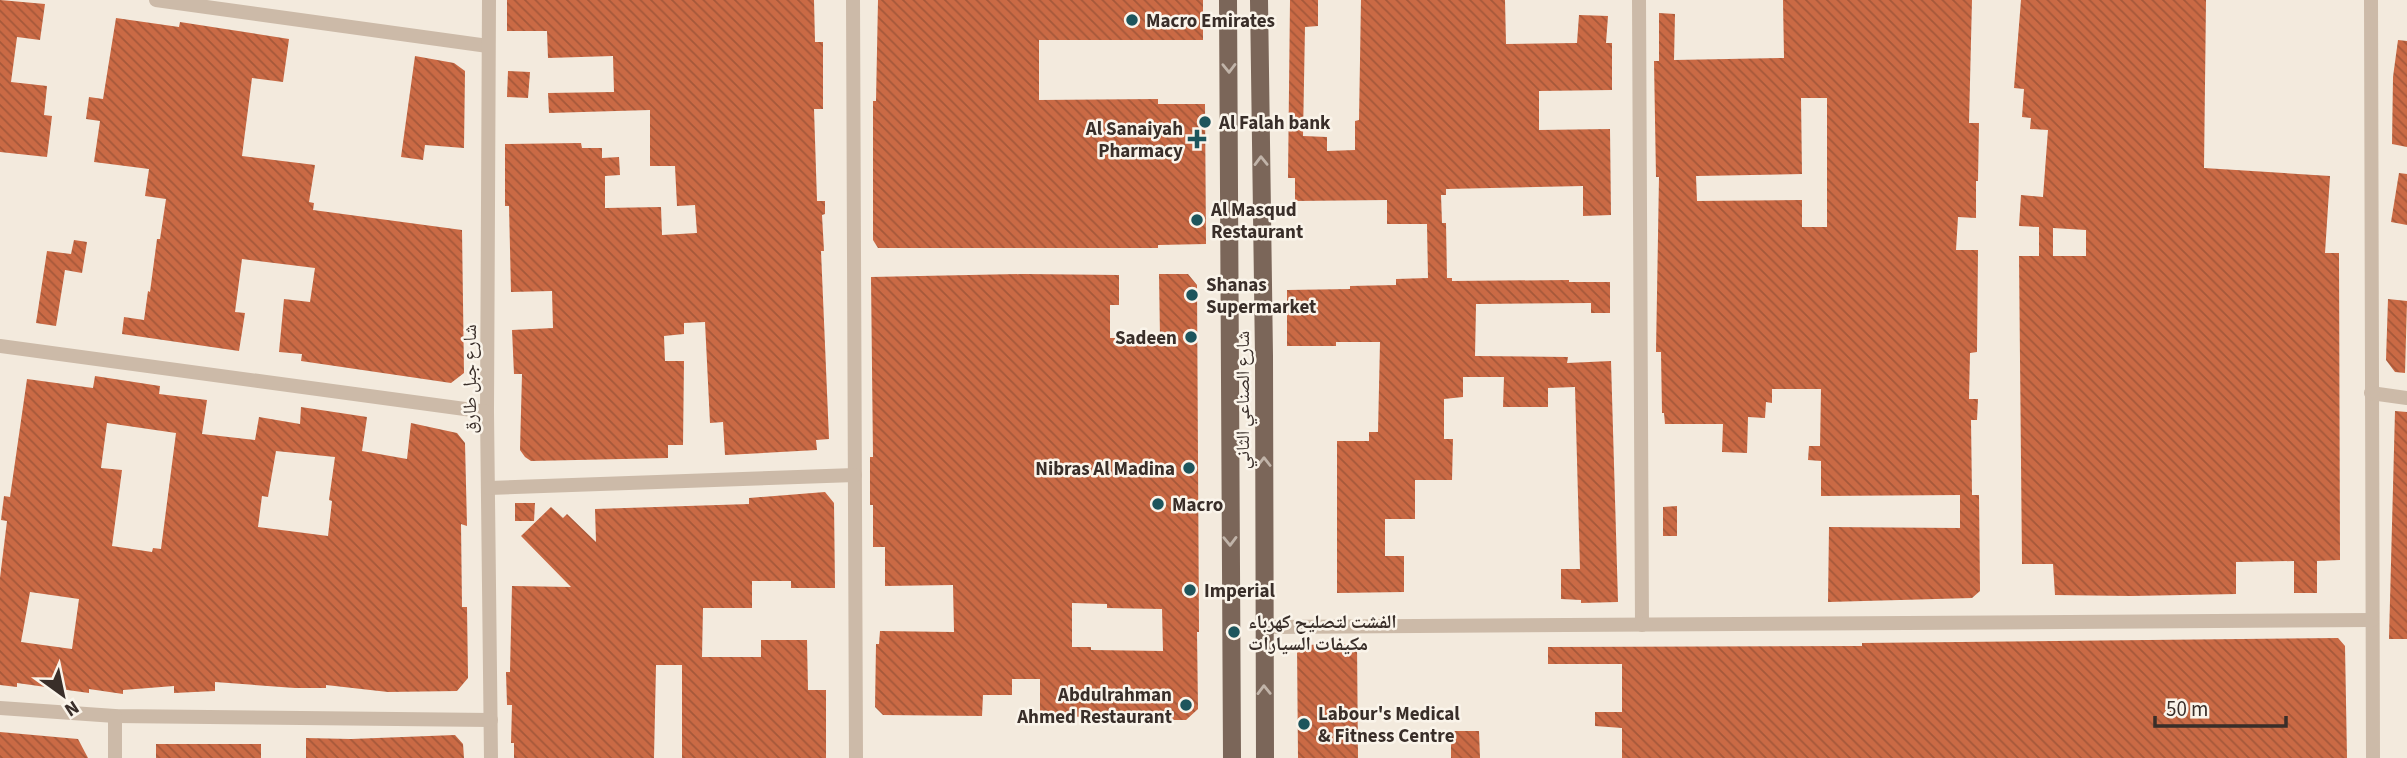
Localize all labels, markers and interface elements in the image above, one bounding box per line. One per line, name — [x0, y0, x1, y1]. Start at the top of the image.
place label: Macro Emirates — [1146, 8, 1275, 35]
marker: Macro Emirates — [1124, 12, 1140, 28]
one-way arrow — [1221, 63, 1237, 74]
place label: Al Falah bank — [1218, 110, 1331, 137]
marker: Al Falah bank — [1197, 114, 1213, 130]
place label: Al Sanaiyah Pharmacy — [1085, 116, 1183, 165]
marker: Al Sanaiyah Pharmacy — [1189, 131, 1205, 147]
one-way arrow — [1253, 156, 1269, 166]
place label: Al Masqud Restaurant — [1210, 197, 1303, 246]
marker: Al Masqud Restaurant — [1189, 212, 1205, 228]
place label: Shanas Supermarket — [1206, 272, 1316, 321]
marker: Shanas Supermarket — [1184, 287, 1200, 303]
street label: شارع جبل طارق — [457, 324, 484, 434]
place label: Sadeen — [1115, 325, 1177, 352]
marker: Sadeen — [1183, 329, 1199, 345]
street label: شارع الصناعي الثاني — [1230, 331, 1258, 469]
place label: Nibras Al Madina — [1035, 456, 1175, 483]
one-way arrow — [1256, 457, 1272, 467]
marker: Nibras Al Madina — [1181, 460, 1197, 476]
place label: Macro — [1172, 492, 1223, 519]
marker: Macro — [1150, 496, 1166, 512]
one-way arrow — [1222, 536, 1238, 546]
place label: Imperial — [1204, 578, 1276, 605]
marker: Imperial — [1182, 582, 1198, 598]
place label: الفشت لتصلیح کھرباء مکیفات السیارات — [1248, 609, 1397, 658]
marker: الفشت لتصلیح کھرباء مکیفات السیارات — [1226, 624, 1242, 640]
north arrow — [28, 660, 98, 730]
place label: Abdulrahman Ahmed Restaurant — [1016, 682, 1172, 731]
one-way arrow — [1256, 684, 1272, 695]
scale bar — [2155, 684, 2286, 728]
text: N — [59, 693, 84, 723]
text: 50 m — [2166, 694, 2208, 724]
marker: Abdulrahman Ahmed Restaurant — [1178, 697, 1194, 713]
place label: Labour's Medical & Fitness Centre — [1318, 701, 1460, 750]
marker: Labour's Medical & Fitness Centre — [1296, 716, 1312, 732]

